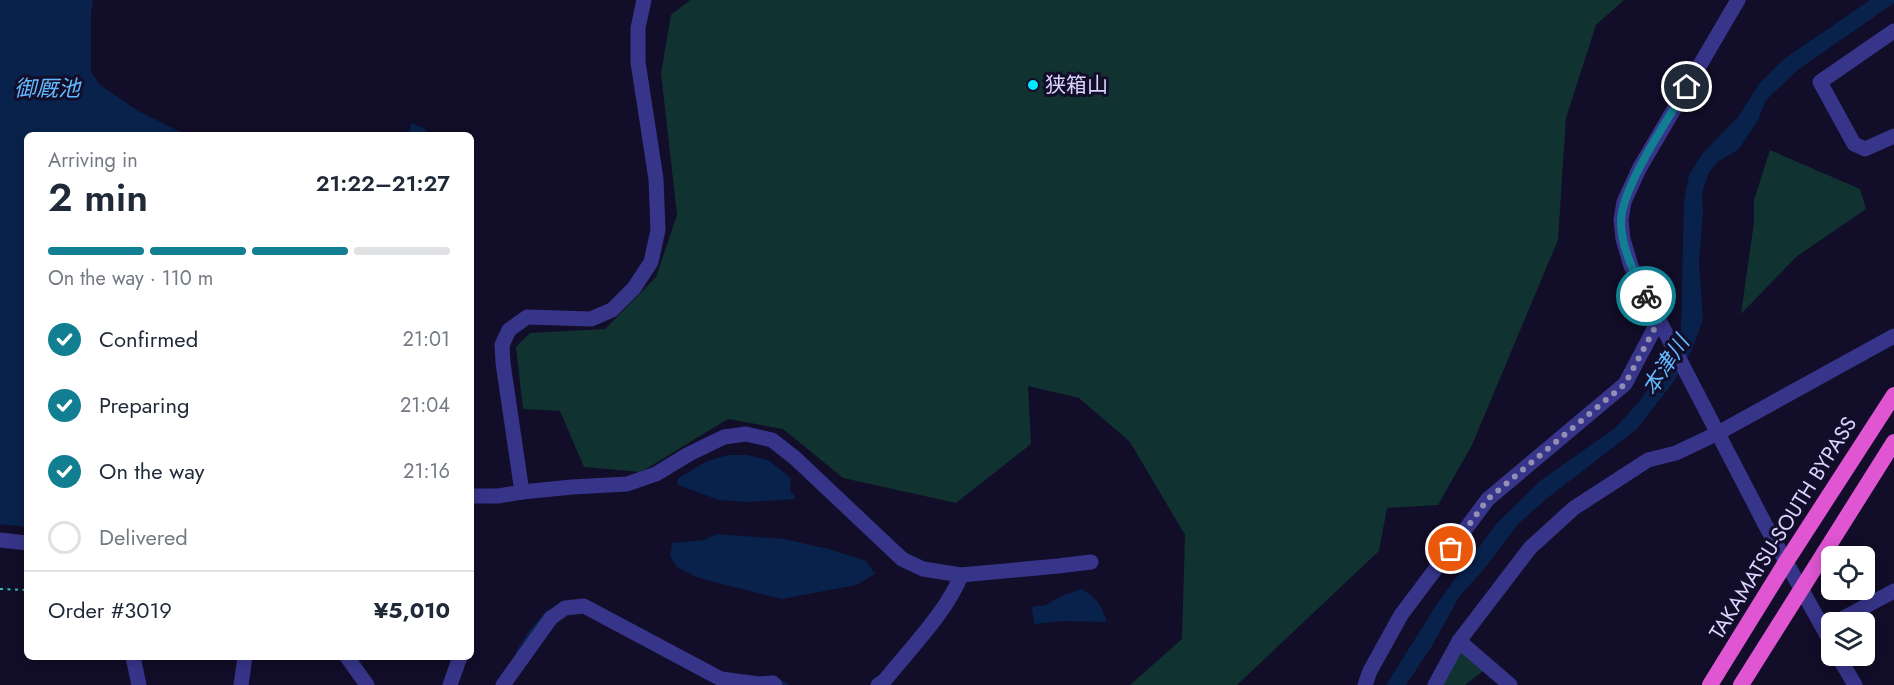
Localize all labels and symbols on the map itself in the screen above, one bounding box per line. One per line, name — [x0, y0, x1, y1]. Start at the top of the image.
pin — [1661, 61, 1712, 112]
place label: 狭箱山 — [1045, 70, 1108, 100]
water label: 御厩池 — [14, 72, 82, 104]
marker: 狭箱山 — [1026, 78, 1040, 92]
courier — [1616, 266, 1676, 326]
water label: 本津川 — [1634, 327, 1697, 401]
street label: TAKAMATSU-SOUTH BYPASS — [1702, 411, 1864, 645]
pin — [1425, 523, 1476, 574]

